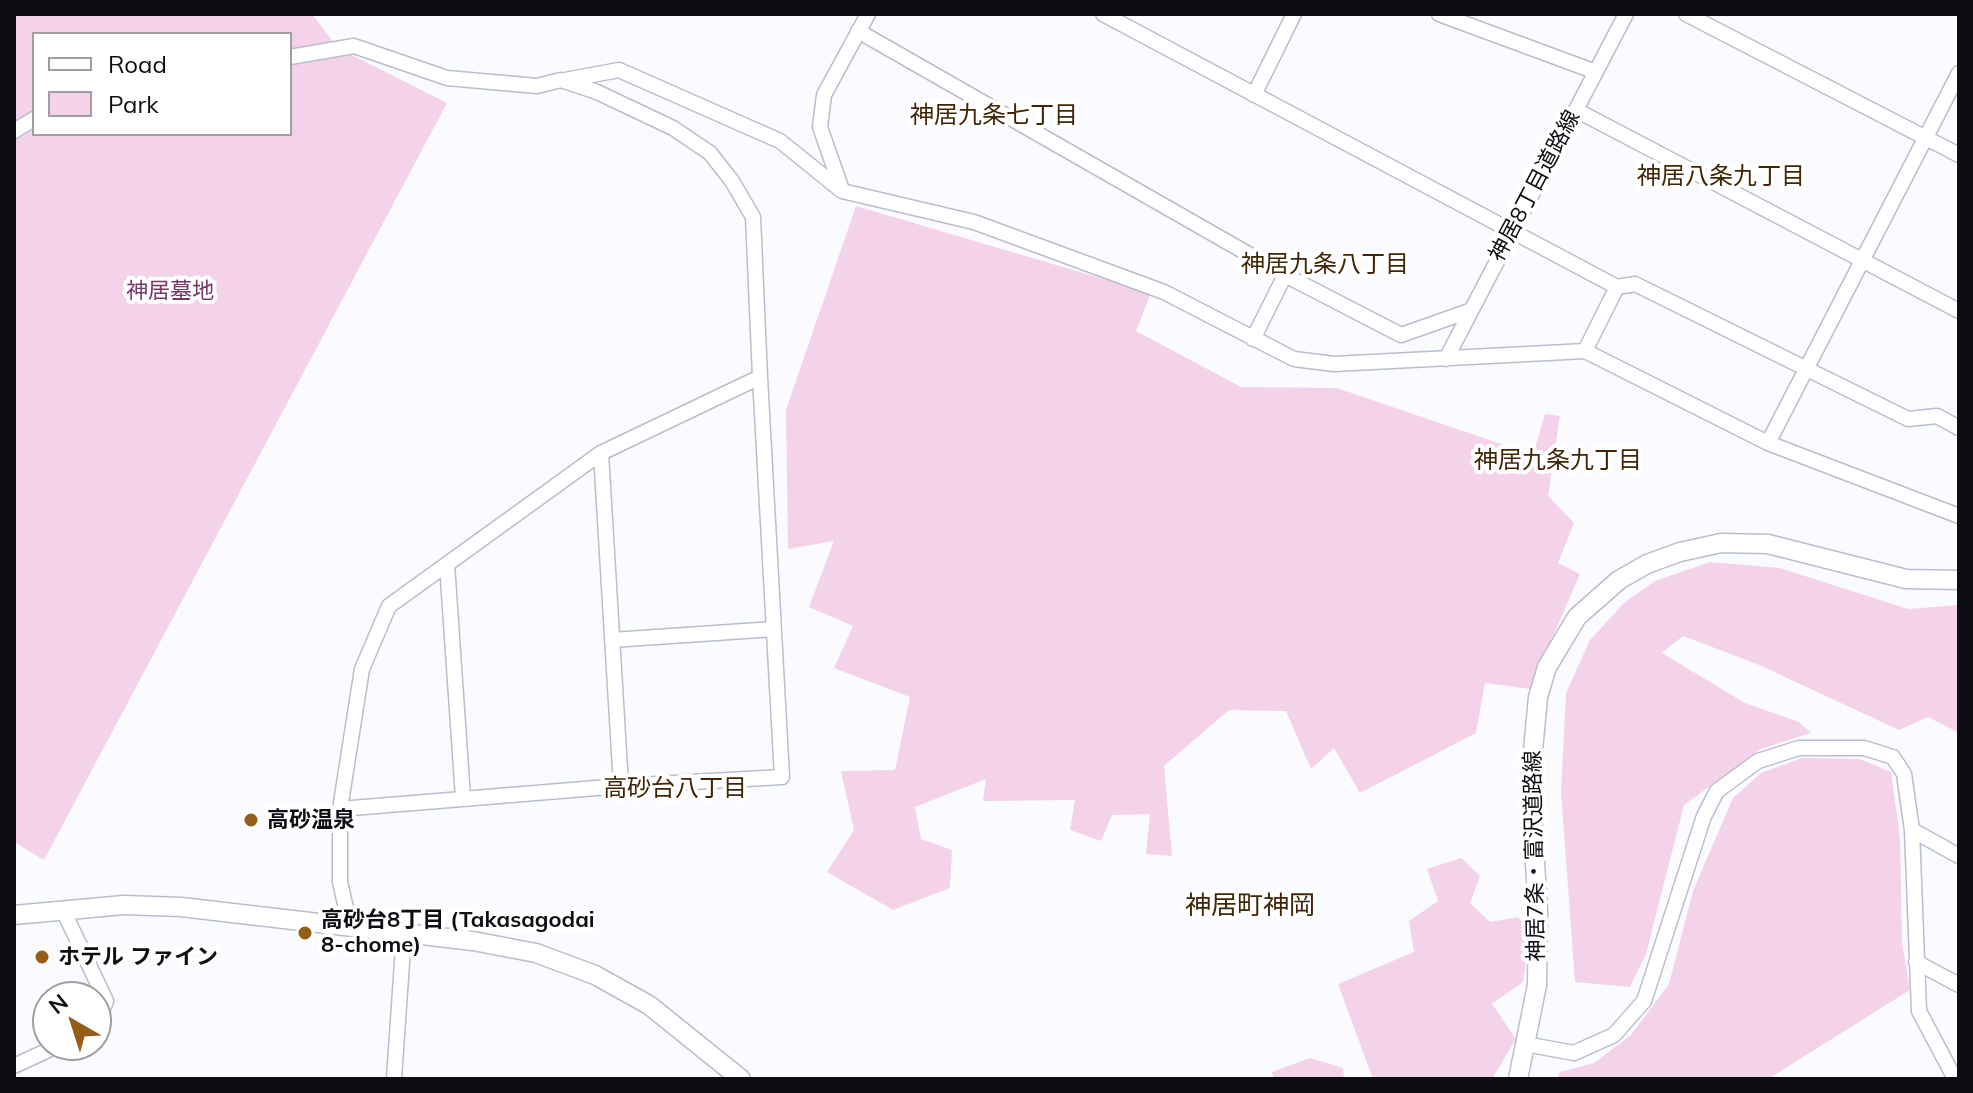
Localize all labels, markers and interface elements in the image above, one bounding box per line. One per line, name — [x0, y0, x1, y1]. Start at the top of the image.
legend — [32, 32, 292, 136]
text: Road — [108, 49, 167, 79]
text: Park — [108, 89, 159, 119]
district label: 神居九条七丁目 — [910, 102, 1078, 130]
street label: 神居8丁目道路線 — [1484, 106, 1586, 266]
district label: 神居八条九丁目 — [1637, 163, 1805, 191]
district label: 神居九条八丁目 — [1241, 251, 1409, 279]
park label: 神居墓地 — [126, 278, 214, 304]
district label: 神居九条九丁目 — [1474, 447, 1642, 475]
street label: 神居7条・富沢道路線 — [1520, 750, 1550, 962]
district label: 高砂台八丁目 — [603, 775, 747, 803]
place label: 高砂温泉 — [267, 807, 355, 833]
marker: 高砂温泉 — [242, 811, 260, 829]
district label: 神居町神岡 — [1185, 890, 1315, 922]
place label: 高砂台8丁目 (Takasagodai 8-chome) — [321, 907, 595, 958]
marker: 高砂台8丁目 (Takasagodai 8-chome) — [296, 924, 314, 942]
place label: ホテル ファイン — [58, 944, 218, 970]
marker: ホテル ファイン — [33, 948, 51, 966]
north arrow — [32, 981, 112, 1061]
text: N — [43, 988, 73, 1020]

